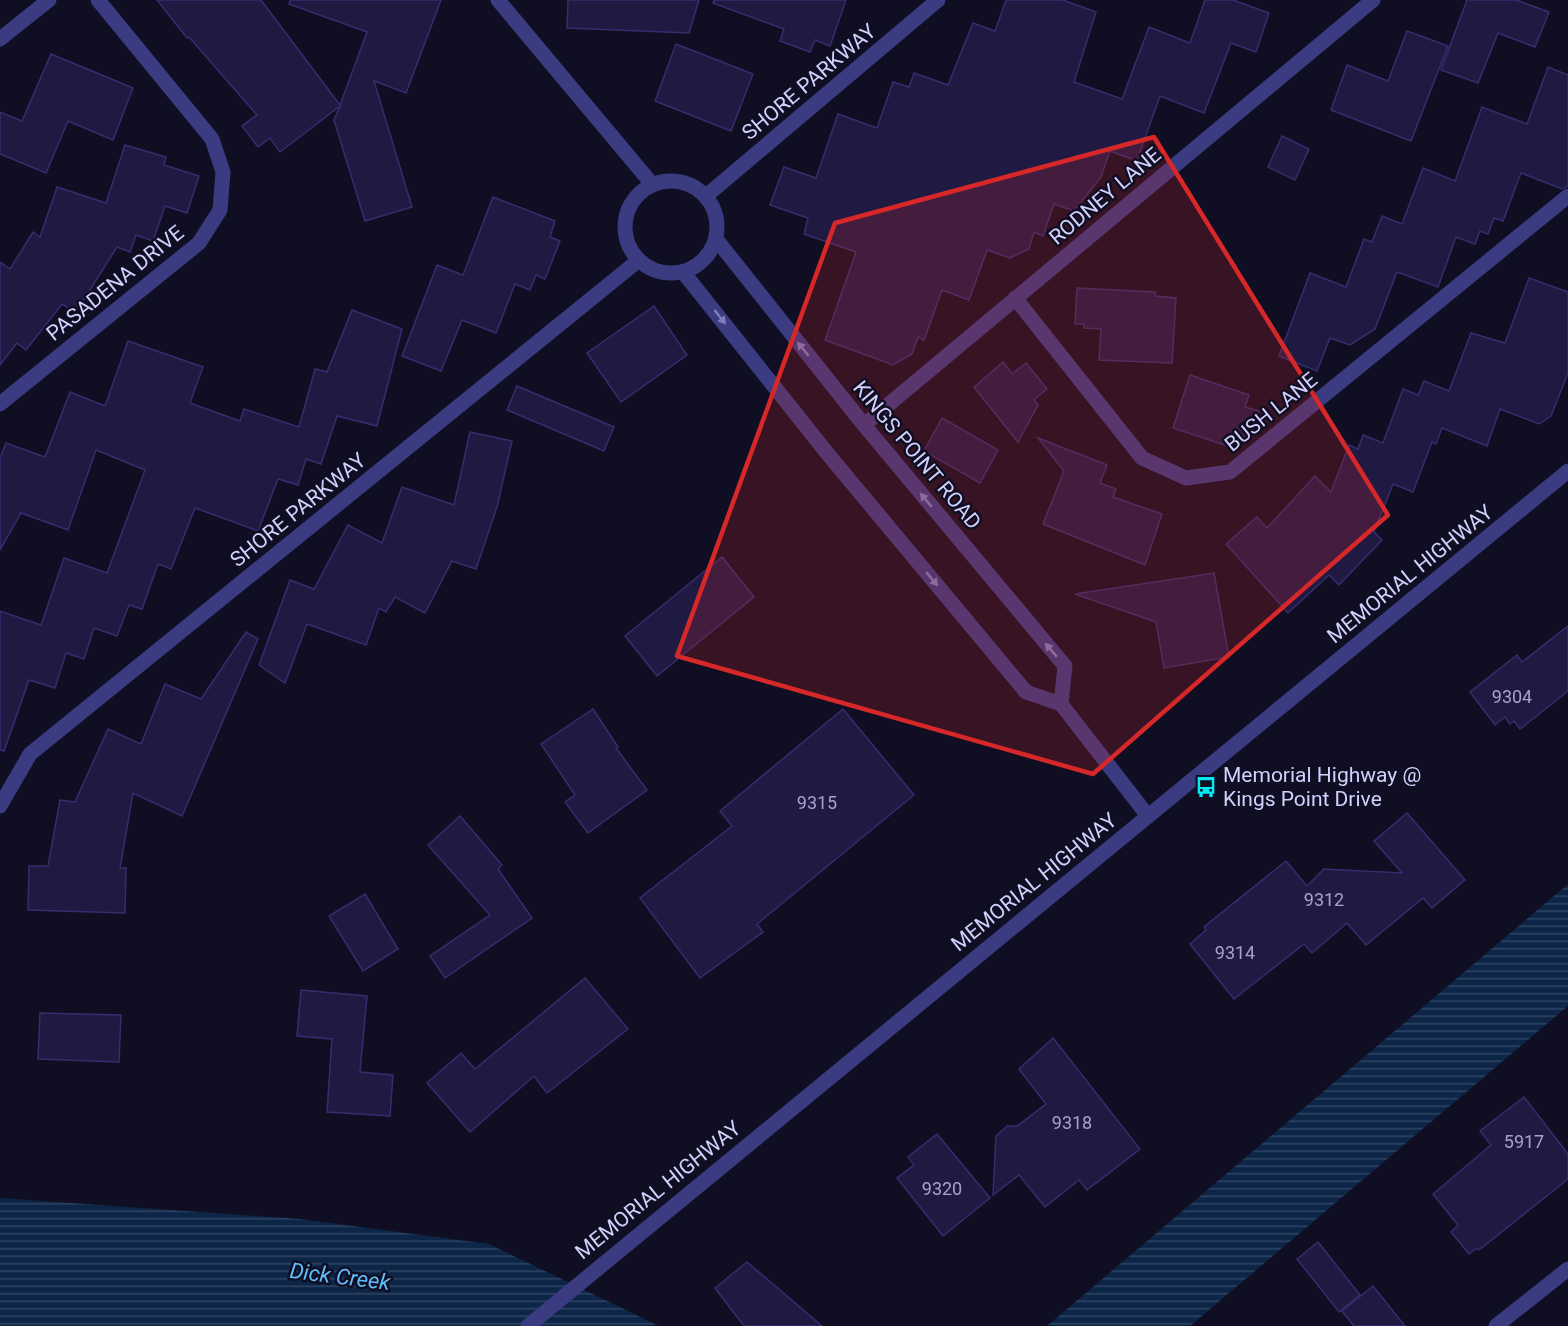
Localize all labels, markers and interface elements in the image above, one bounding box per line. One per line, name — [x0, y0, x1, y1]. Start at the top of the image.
street label: SHORE PARKWAY — [737, 19, 881, 145]
street label: RODNEY LANE — [1044, 142, 1166, 250]
street label: PASADENA DRIVE — [42, 220, 188, 346]
one-way arrow — [713, 310, 725, 325]
one-way arrow — [797, 341, 810, 357]
street label: BUSH LANE — [1220, 368, 1322, 456]
street label: KINGS POINT ROAD — [848, 376, 986, 534]
street label: SHORE PARKWAY — [225, 448, 371, 572]
one-way arrow — [920, 492, 933, 508]
street label: MEMORIAL HIGHWAY — [1323, 500, 1498, 648]
one-way arrow — [925, 571, 938, 586]
one-way arrow — [1045, 642, 1058, 658]
house number: 9304 — [1492, 686, 1532, 707]
place label: Memorial Highway @ Kings Point Drive — [1223, 763, 1421, 811]
bus stop icon: Memorial Highway @ Kings Point Drive — [1194, 775, 1218, 799]
house number: 9315 — [797, 792, 837, 813]
street label: MEMORIAL HIGHWAY — [947, 808, 1122, 956]
house number: 9312 — [1304, 889, 1344, 910]
house number: 9314 — [1215, 942, 1255, 963]
house number: 9318 — [1052, 1112, 1092, 1133]
street label: MEMORIAL HIGHWAY — [571, 1116, 746, 1264]
house number: 5917 — [1504, 1131, 1544, 1152]
house number: 9320 — [922, 1178, 962, 1199]
water label: Dick Creek — [288, 1258, 393, 1295]

